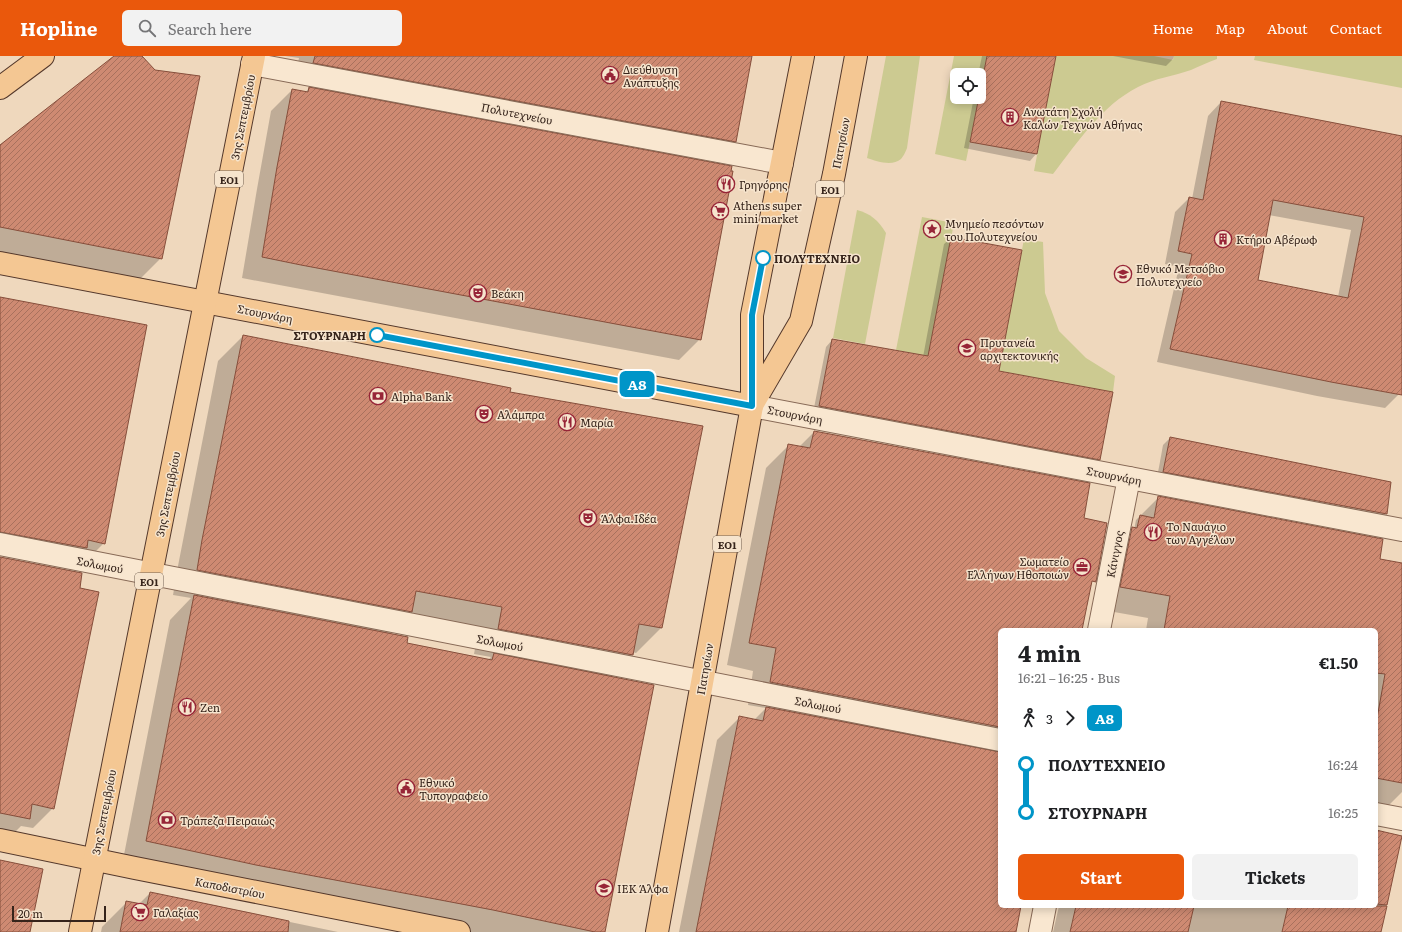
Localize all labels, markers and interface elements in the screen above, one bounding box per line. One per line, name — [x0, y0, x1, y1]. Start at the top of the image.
search box — [122, 10, 402, 46]
text: Hopline — [20, 14, 98, 42]
icon: search — [136, 17, 158, 39]
text: Search here — [168, 17, 252, 40]
text: Home — [1153, 18, 1193, 38]
text: Map — [1215, 18, 1245, 38]
text: About — [1267, 18, 1308, 38]
text: Contact — [1330, 18, 1382, 38]
place label: Διεύθυνση Ανάπτυξης — [623, 61, 680, 90]
public building icon: Διεύθυνση Ανάπτυξης — [600, 65, 620, 85]
map controls — [950, 68, 986, 104]
button: locate — [950, 68, 986, 104]
street label: 3ης Σεπτεμβρίου — [226, 73, 258, 161]
street label: Πολυτεχνείου — [480, 98, 554, 128]
place label: Ανωτάτη Σχολή Καλών Τεχνών Αθήνας — [1023, 103, 1143, 132]
building icon: Ανωτάτη Σχολή Καλών Τεχνών Αθήνας — [1000, 107, 1020, 127]
street label: Πατησίων — [827, 116, 853, 170]
road number: ΕΟ1 — [215, 171, 243, 187]
restaurant icon: Γρηγόρης — [716, 174, 736, 194]
place label: Γρηγόρης — [739, 176, 788, 192]
road number: ΕΟ1 — [816, 181, 844, 197]
place label: Athens super mini market — [733, 197, 802, 226]
supermarket icon: Athens super mini market — [710, 201, 730, 221]
place label: Μνημείο πεσόντων του Πολυτεχνείου — [945, 215, 1044, 244]
place icon: Μνημείο πεσόντων του Πολυτεχνείου — [922, 219, 942, 239]
building icon: Κτήριο Αβέρωφ — [1213, 229, 1233, 249]
place label: Κτήριο Αβέρωφ — [1236, 231, 1317, 247]
marker: ΠΟΛΥΤΕΧΝΕΙΟ — [755, 250, 771, 266]
place label: ΠΟΛΥΤΕΧΝΕΙΟ — [774, 250, 861, 266]
place label: Εθνικό Μετσόβιο Πολυτεχνείο — [1136, 260, 1224, 289]
school or university icon: Εθνικό Μετσόβιο Πολυτεχνείο — [1113, 264, 1133, 284]
theatre icon: Βεάκη — [468, 283, 488, 303]
place label: Βεάκη — [491, 285, 524, 301]
street label: Στουρνάρη — [236, 300, 294, 326]
place label: ΣΤΟΥΡΝΑΡΗ — [293, 327, 366, 343]
marker: ΣΤΟΥΡΝΑΡΗ — [369, 327, 385, 343]
place label: Πρυτανεία αρχιτεκτονικής — [980, 334, 1059, 363]
school or university icon: Πρυτανεία αρχιτεκτονικής — [957, 338, 977, 358]
line badge: A8 — [619, 371, 655, 397]
text: A8 — [628, 374, 646, 394]
bank icon: Alpha Bank — [368, 386, 388, 406]
place label: Alpha Bank — [391, 388, 452, 404]
street label: Στουρνάρη — [766, 401, 824, 427]
theatre icon: Αλάμπρα — [474, 404, 494, 424]
place label: Αλάμπρα — [497, 406, 545, 422]
restaurant icon: Μαρία — [557, 412, 577, 432]
place label: Μαρία — [580, 414, 614, 430]
street label: 3ης Σεπτεμβρίου — [151, 450, 183, 538]
street label: Στουρνάρη — [1085, 462, 1143, 488]
theatre icon: Άλφα.Ιδέα — [578, 508, 598, 528]
place label: Άλφα.Ιδέα — [601, 510, 657, 526]
place label: Το Ναυάγιο των Αγγέλων — [1166, 518, 1235, 547]
restaurant icon: Το Ναυάγιο των Αγγέλων — [1143, 522, 1163, 542]
street label: Κάνιγγος — [1102, 528, 1127, 579]
road number: ΕΟ1 — [713, 536, 741, 552]
street label: Σολωμού — [75, 552, 125, 576]
place label: Σωματείο Ελλήνων Ηθοποιών — [967, 553, 1069, 582]
office icon: Σωματείο Ελλήνων Ηθοποιών — [1072, 557, 1092, 577]
road number: ΕΟ1 — [135, 573, 163, 589]
street label: Σολωμού — [475, 630, 525, 654]
text: 4 min — [1018, 636, 1081, 669]
street label: Πατησίων — [692, 642, 716, 696]
text: €1.50 — [1319, 651, 1358, 674]
text: 16:21 – 16:25 · Bus — [1018, 668, 1120, 687]
street label: Σολωμού — [793, 692, 843, 716]
restaurant icon: Zen — [177, 697, 197, 717]
place label: Zen — [200, 699, 220, 715]
icon: walk — [1018, 707, 1040, 729]
icon: forward — [1059, 707, 1081, 729]
text: A8 — [1095, 708, 1114, 728]
text: 3 — [1046, 709, 1053, 728]
text: ΠΟΛΥΤΕΧΝΕΙΟ — [1048, 753, 1165, 776]
text: 16:24 — [1328, 755, 1358, 774]
street label: 3ης Σεπτεμβρίου — [87, 768, 119, 856]
place label: Εθνικό Τυπογραφείο — [419, 774, 488, 803]
public building icon: Εθνικό Τυπογραφείο — [396, 778, 416, 798]
text: ΣΤΟΥΡΝΑΡΗ — [1048, 801, 1147, 824]
text: 16:25 — [1328, 803, 1358, 822]
bank icon: Τράπεζα Πειραιώς — [157, 810, 177, 830]
place label: Τράπεζα Πειραιώς — [180, 812, 275, 828]
button: Start — [1018, 854, 1184, 900]
button: Tickets — [1192, 854, 1358, 900]
street label: Καποδιστρίου — [194, 872, 266, 902]
school or university icon: ΙΕΚ Άλφα — [594, 878, 614, 898]
place label: ΙΕΚ Άλφα — [617, 880, 669, 896]
supermarket icon: Γαλαξίας — [130, 902, 150, 922]
scale bar — [12, 904, 106, 923]
place label: Γαλαξίας — [153, 904, 199, 920]
text: 20 m — [18, 905, 43, 921]

